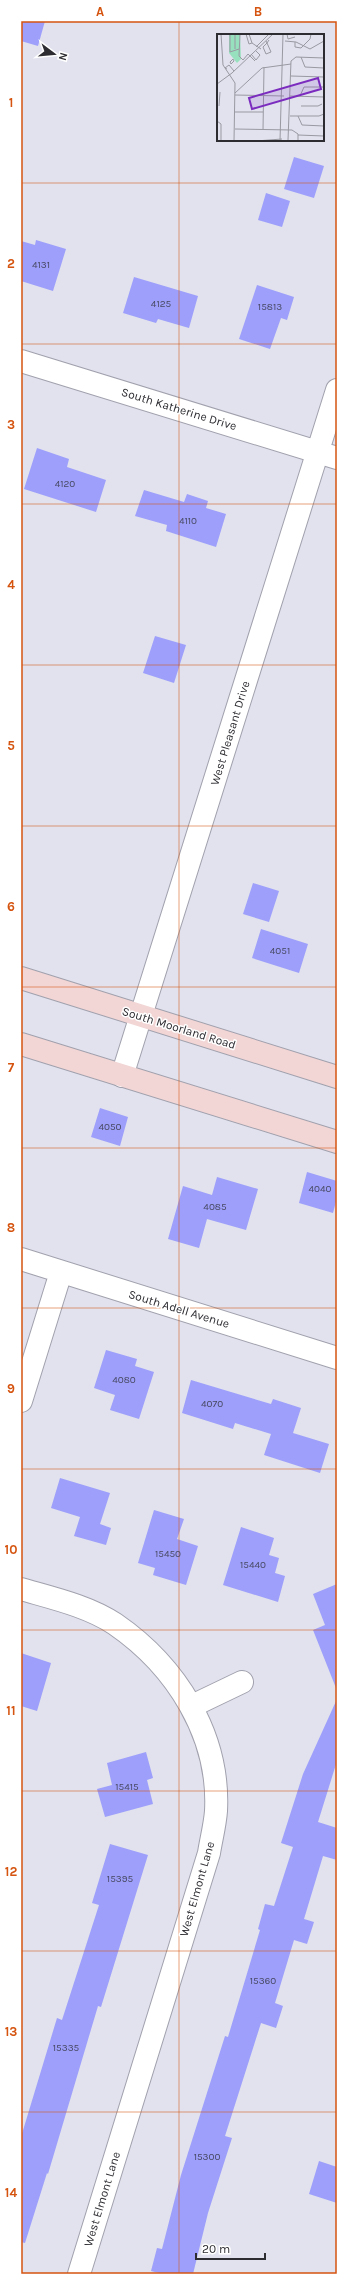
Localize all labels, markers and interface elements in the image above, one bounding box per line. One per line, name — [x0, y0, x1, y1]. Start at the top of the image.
text: A — [96, 4, 104, 19]
text: B — [254, 4, 262, 19]
north arrow — [34, 34, 74, 74]
inset map — [217, 34, 324, 141]
text: N — [56, 51, 70, 62]
text: 1 — [9, 95, 13, 110]
text: 2 — [7, 256, 15, 271]
house number: 4131 — [32, 259, 50, 271]
house number: 4125 — [151, 298, 172, 310]
house number: 15813 — [258, 301, 282, 313]
street label: South Katherine Drive — [120, 385, 238, 433]
text: 3 — [7, 417, 15, 432]
house number: 4120 — [55, 478, 75, 490]
house number: 4110 — [179, 515, 197, 527]
text: 4 — [7, 577, 15, 592]
street label: West Pleasant Drive — [207, 679, 253, 787]
text: 5 — [7, 738, 15, 753]
text: 6 — [7, 899, 15, 914]
house number: 4051 — [270, 945, 290, 957]
street label: South Moorland Road — [120, 1004, 238, 1052]
text: 7 — [8, 1060, 15, 1075]
house number: 4050 — [98, 1121, 122, 1133]
house number: 4040 — [308, 1183, 332, 1195]
house number: 4085 — [203, 1201, 227, 1213]
text: 8 — [7, 1220, 15, 1235]
street label: South Adell Avenue — [127, 1287, 231, 1331]
house number: 4080 — [112, 1374, 136, 1386]
text: 9 — [7, 1381, 15, 1396]
house number: 4070 — [201, 1398, 223, 1410]
text: 10 — [5, 1542, 17, 1557]
house number: 15450 — [155, 1548, 181, 1560]
house number: 15440 — [240, 1559, 266, 1571]
text: 11 — [6, 1703, 16, 1718]
house number: 15415 — [115, 1781, 139, 1793]
street label: West Elmont Lane — [177, 1840, 217, 1938]
text: 12 — [5, 1864, 17, 1879]
house number: 15395 — [107, 1873, 133, 1885]
house number: 15360 — [250, 1975, 276, 1987]
text: 13 — [5, 2024, 17, 2039]
house number: 15335 — [53, 2042, 80, 2054]
street label: West Elmont Lane — [81, 2150, 123, 2248]
house number: 15300 — [194, 2151, 220, 2163]
text: 14 — [5, 2185, 17, 2200]
scale bar — [196, 2235, 265, 2261]
text: 20 m — [202, 2242, 230, 2256]

